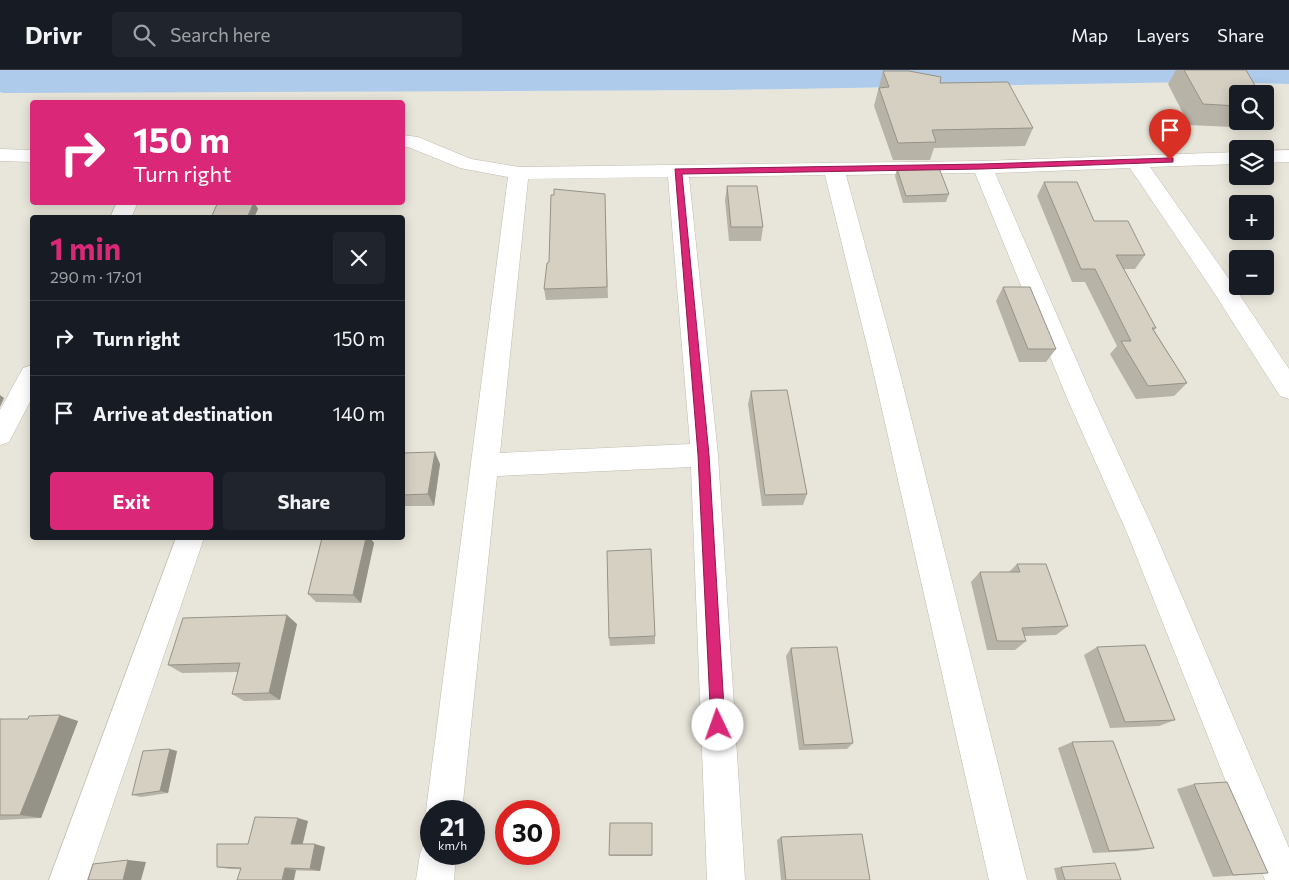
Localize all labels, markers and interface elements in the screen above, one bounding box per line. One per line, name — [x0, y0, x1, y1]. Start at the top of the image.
search box — [112, 12, 462, 57]
text: Drivr — [25, 20, 82, 49]
icon: search — [130, 21, 158, 49]
text: Search here — [170, 23, 271, 46]
text: Map — [1071, 24, 1108, 46]
text: Layers — [1136, 24, 1189, 46]
text: Share — [1217, 24, 1264, 46]
map controls — [1229, 85, 1274, 295]
button: search — [1229, 85, 1274, 130]
pin — [1149, 109, 1191, 160]
icon: arrive — [1156, 116, 1184, 144]
text: 150 m — [133, 117, 230, 160]
icon: right — [50, 120, 115, 185]
button: layers — [1229, 140, 1274, 185]
text: Turn right — [133, 160, 231, 187]
button: + — [1229, 195, 1274, 240]
text: 1 min — [50, 229, 121, 266]
button: close — [333, 232, 385, 284]
button: − — [1229, 250, 1274, 295]
text: 290 m · 17:01 — [50, 267, 142, 286]
icon: right — [50, 324, 78, 352]
text: Turn right — [93, 327, 180, 350]
text: 150 m — [333, 327, 385, 350]
icon: arrive — [50, 399, 78, 427]
text: Arrive at destination — [93, 402, 273, 425]
text: 140 m — [333, 402, 385, 425]
button: Exit — [50, 472, 213, 530]
button: Share — [223, 472, 385, 530]
position arrow — [691, 698, 743, 750]
speed limit sign: 30 — [495, 800, 560, 865]
text: 21 — [440, 811, 465, 841]
text: km/h — [438, 838, 467, 852]

